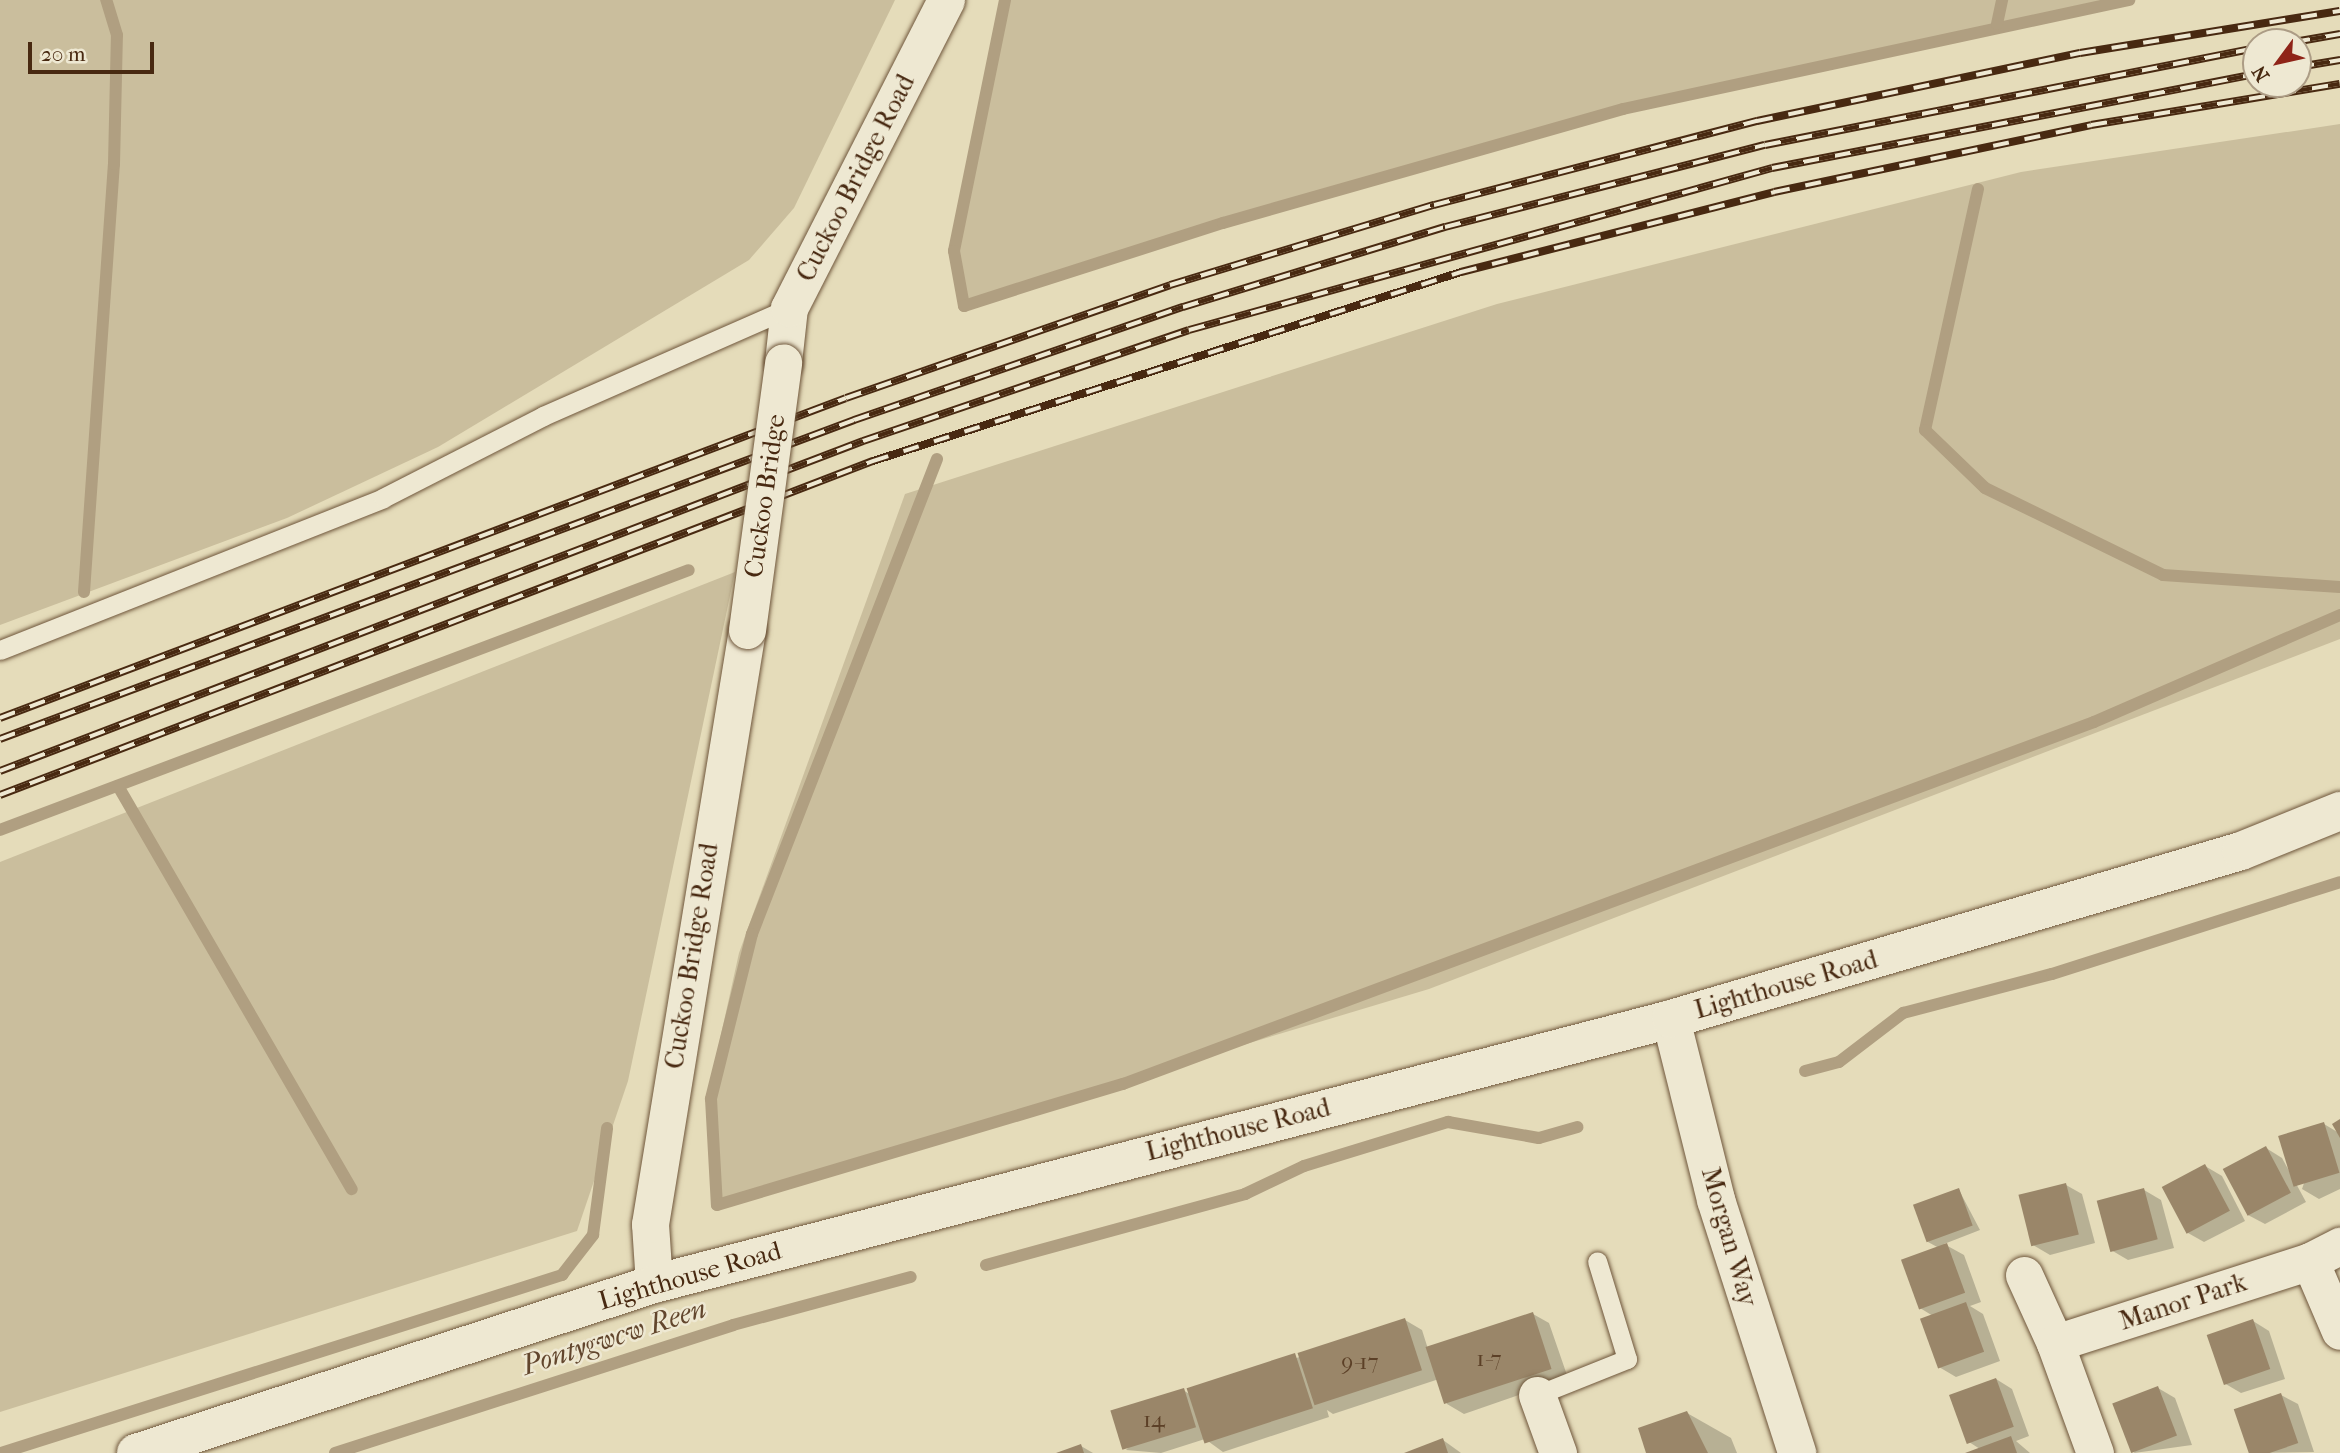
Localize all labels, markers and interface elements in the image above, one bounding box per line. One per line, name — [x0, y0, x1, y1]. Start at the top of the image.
scale bar — [32, 28, 158, 72]
north arrow — [2242, 28, 2312, 98]
text: 20 m — [41, 42, 85, 66]
text: N — [2248, 61, 2274, 85]
street label: Cuckoo Bridge Road — [790, 69, 922, 287]
street label: Cuckoo Bridge — [738, 412, 792, 580]
street label: Cuckoo Bridge Road — [659, 841, 725, 1071]
street label: Lighthouse Road — [1691, 944, 1881, 1026]
street label: Lighthouse Road — [1143, 1092, 1333, 1168]
street label: Morgan Way — [1694, 1164, 1764, 1310]
street label: Lighthouse Road — [595, 1235, 785, 1317]
street label: Manor Park — [2115, 1267, 2251, 1337]
water label: Pontygwcw Reen — [518, 1291, 710, 1383]
house number: 1-7 — [1476, 1345, 1502, 1373]
house number: 9-17 — [1341, 1348, 1379, 1376]
house number: 14 — [1143, 1406, 1165, 1434]

